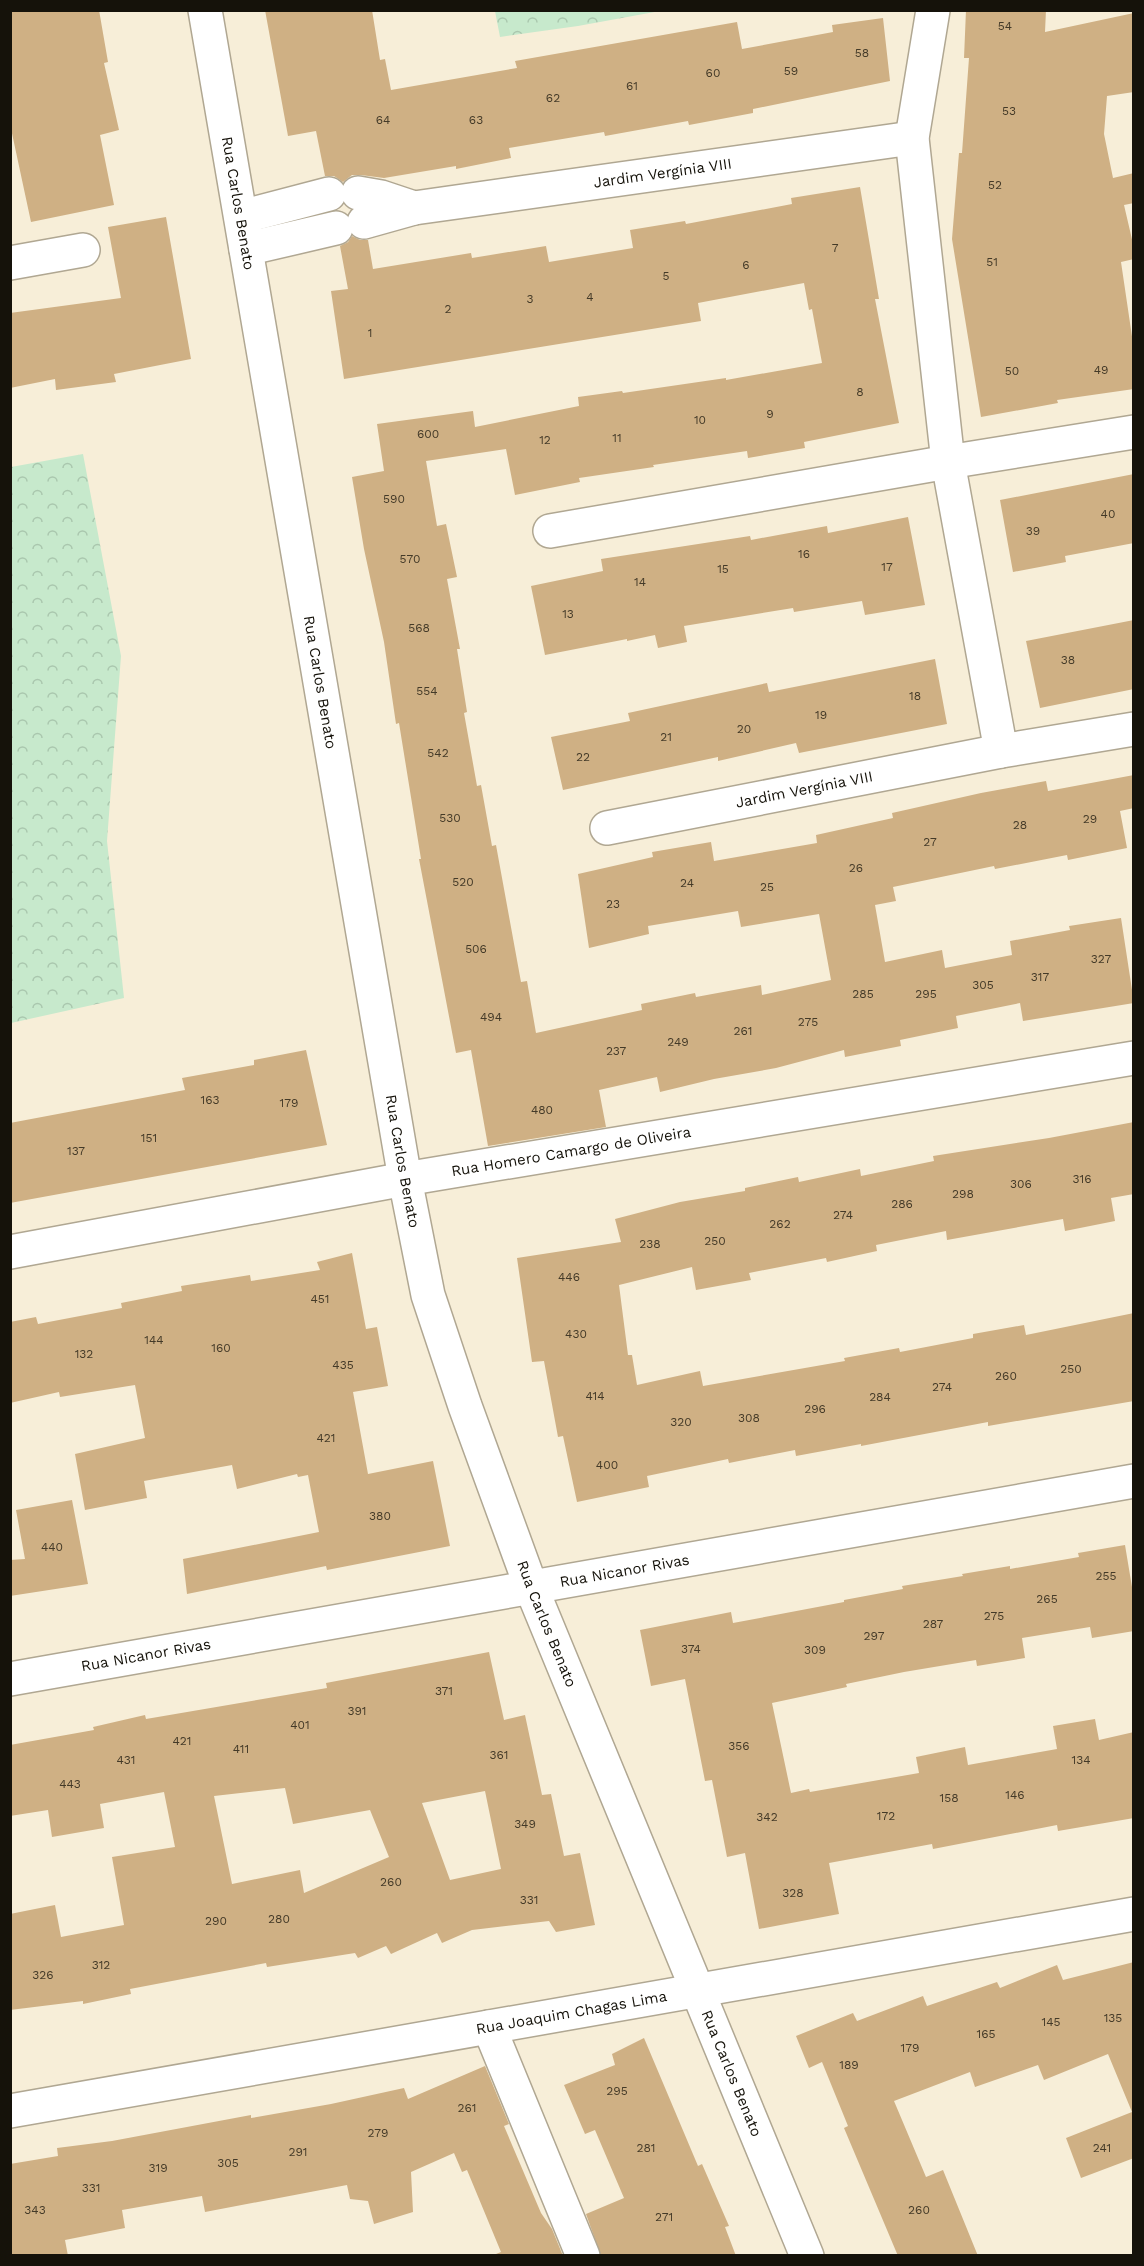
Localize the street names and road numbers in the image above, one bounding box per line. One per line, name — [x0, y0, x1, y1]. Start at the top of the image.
street label: Rua Carlos Benato — [218, 135, 258, 271]
street label: Jardim Vergínia VIII — [592, 154, 733, 192]
street label: Rua Carlos Benato — [300, 614, 340, 750]
street label: Jardim Vergínia VIII — [734, 767, 874, 812]
street label: Rua Carlos Benato — [382, 1093, 423, 1229]
street label: Rua Homero Camargo de Oliveira — [450, 1123, 693, 1180]
street label: Rua Nicanor Rivas — [558, 1550, 691, 1591]
street label: Rua Carlos Benato — [513, 1558, 580, 1690]
street label: Rua Nicanor Rivas — [80, 1635, 212, 1675]
street label: Rua Joaquim Chagas Lima — [475, 1987, 669, 2038]
street label: Rua Carlos Benato — [698, 2007, 766, 2139]

